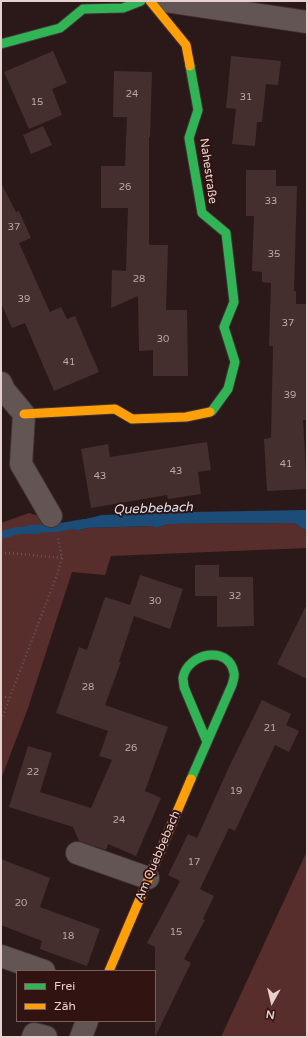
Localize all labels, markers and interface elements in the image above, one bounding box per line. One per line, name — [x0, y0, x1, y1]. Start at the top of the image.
house number: 24 — [126, 88, 138, 100]
house number: 31 — [240, 91, 252, 103]
house number: 15 — [31, 96, 43, 108]
street label: Nahestraße — [196, 137, 220, 205]
house number: 26 — [119, 181, 131, 193]
house number: 33 — [265, 195, 277, 207]
house number: 37 — [8, 221, 20, 233]
house number: 35 — [268, 248, 280, 260]
house number: 28 — [133, 273, 145, 285]
house number: 39 — [18, 293, 30, 305]
house number: 37 — [282, 317, 294, 329]
house number: 30 — [157, 333, 169, 345]
house number: 41 — [63, 356, 75, 368]
house number: 39 — [284, 389, 296, 401]
house number: 41 — [280, 458, 292, 470]
house number: 43 — [170, 465, 182, 477]
house number: 43 — [94, 470, 106, 482]
water label: Quebbebach — [113, 500, 193, 518]
house number: 32 — [229, 590, 241, 602]
house number: 30 — [149, 595, 161, 607]
house number: 28 — [82, 681, 94, 693]
house number: 21 — [264, 722, 276, 734]
house number: 26 — [125, 742, 137, 754]
house number: 22 — [27, 766, 39, 778]
house number: 19 — [230, 785, 242, 797]
street label: Am Quebbebach — [132, 809, 184, 903]
house number: 24 — [113, 814, 125, 826]
house number: 17 — [188, 856, 200, 868]
house number: 20 — [15, 897, 27, 909]
house number: 15 — [170, 926, 182, 938]
house number: 18 — [62, 930, 74, 942]
legend — [16, 970, 156, 1022]
text: Frei — [54, 979, 75, 993]
north arrow — [252, 982, 292, 1022]
text: Zäh — [54, 999, 76, 1013]
text: N — [265, 1007, 276, 1021]

